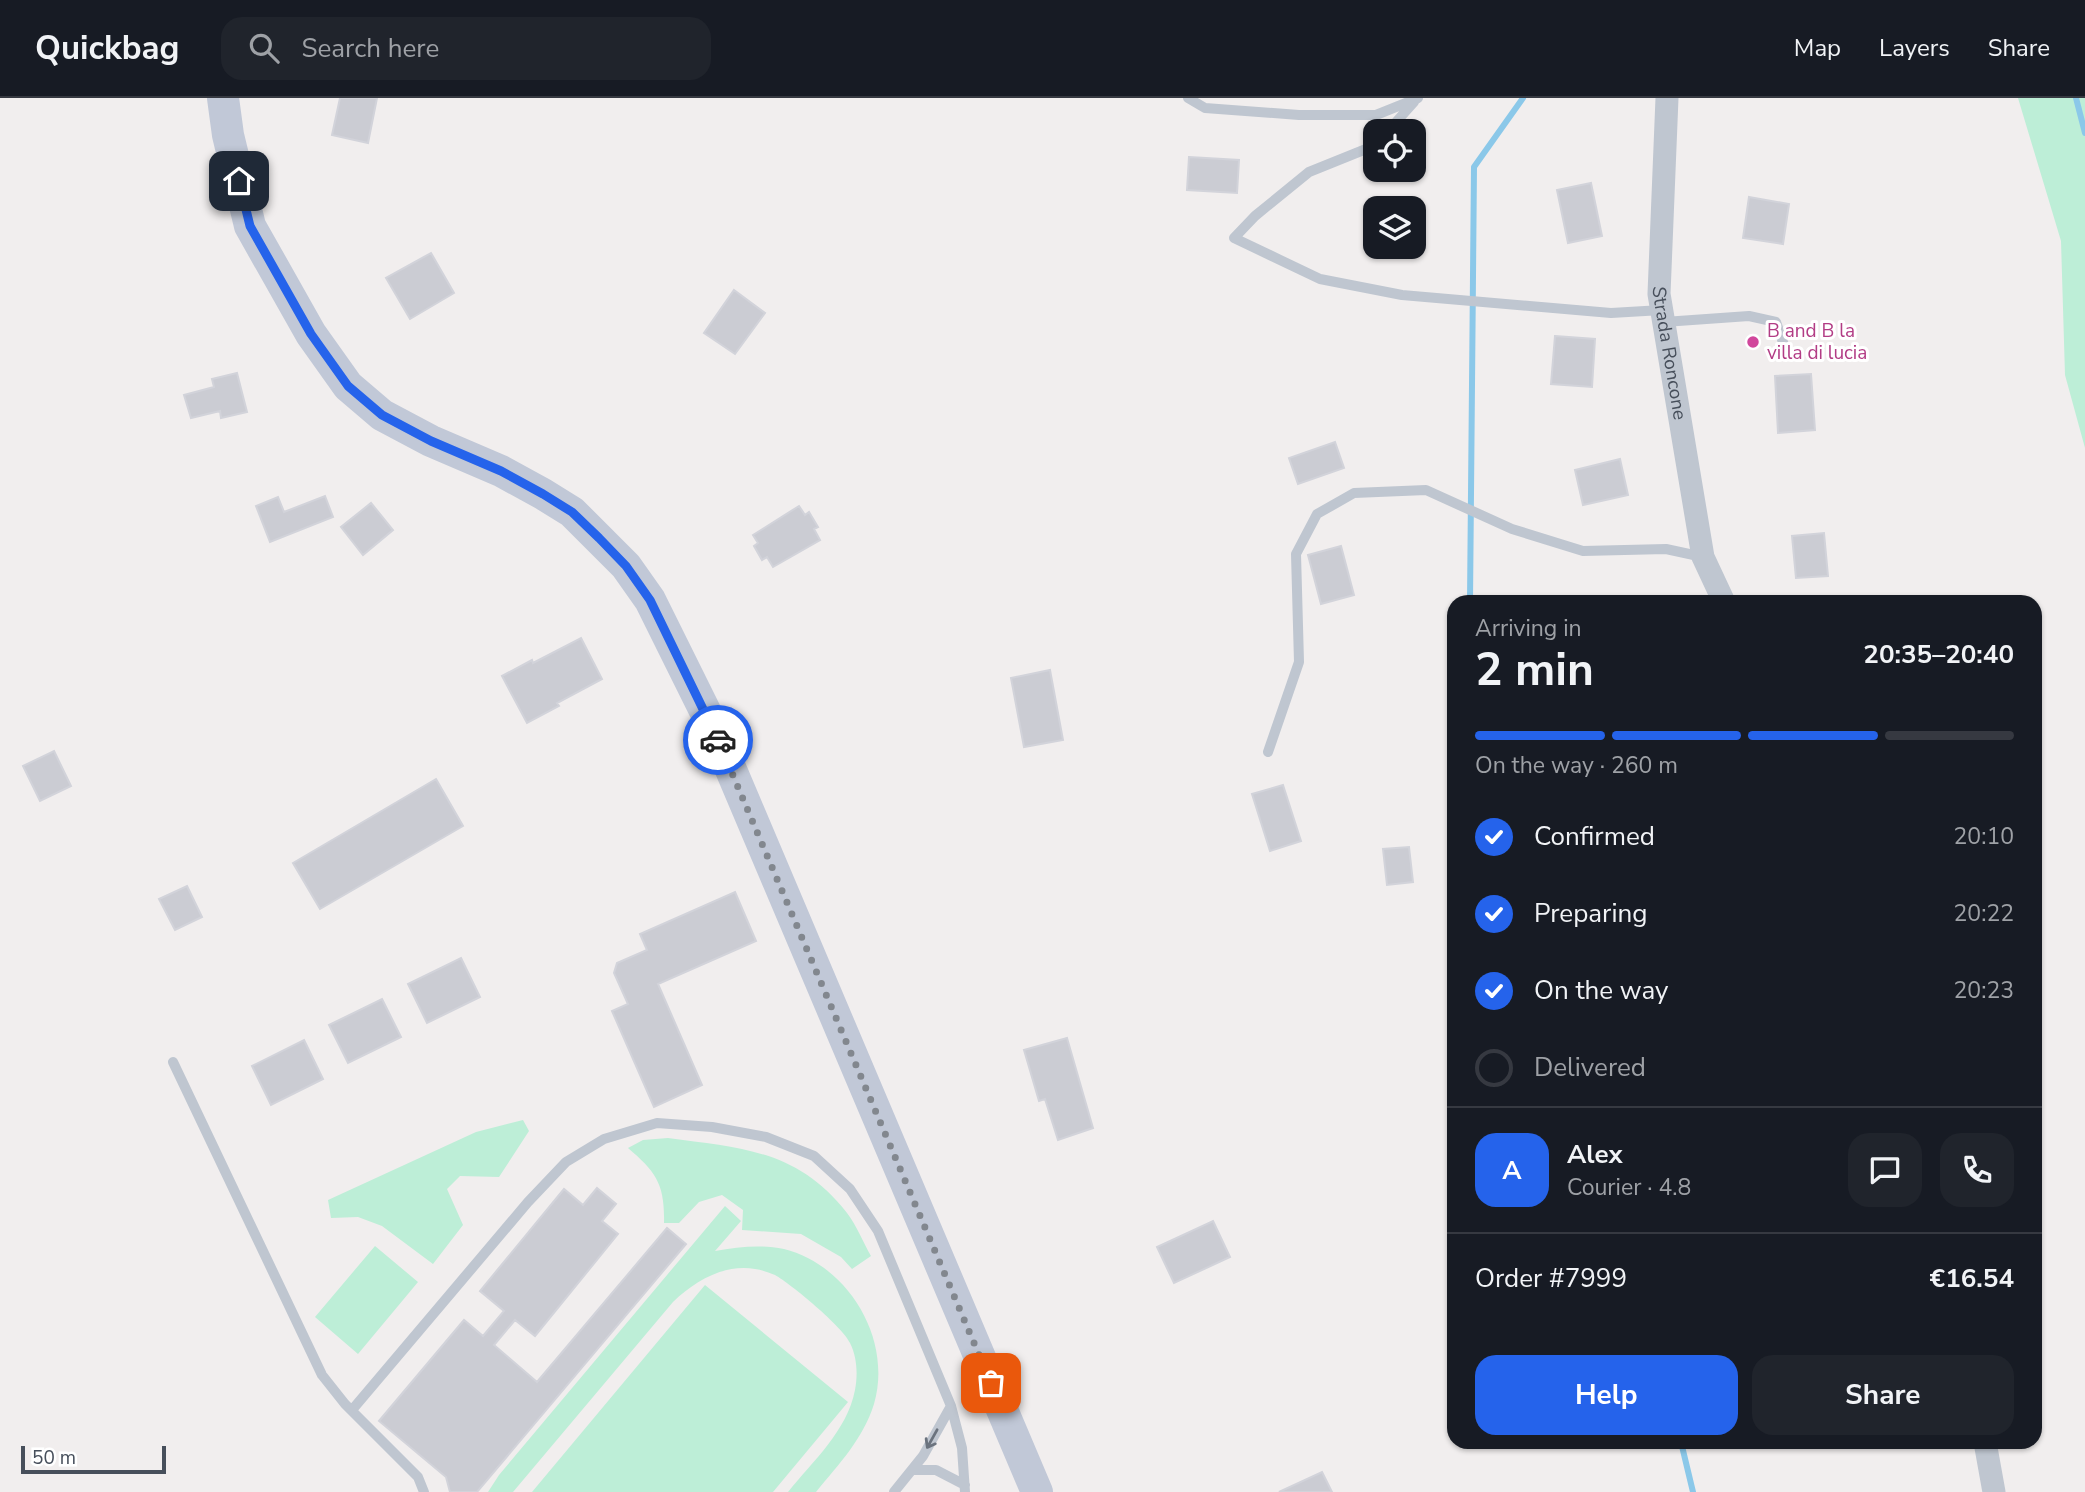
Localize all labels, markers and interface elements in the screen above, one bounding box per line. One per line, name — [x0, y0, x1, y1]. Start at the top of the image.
search box — [221, 17, 711, 80]
text: Quickbag — [35, 26, 179, 71]
icon: search — [245, 29, 283, 67]
text: Search here — [301, 31, 439, 66]
text: Map — [1794, 32, 1841, 64]
text: Layers — [1879, 32, 1950, 64]
text: Share — [1988, 32, 2050, 64]
map controls — [1363, 119, 1426, 259]
button: locate — [1363, 119, 1426, 182]
pin — [209, 151, 269, 211]
icon: home — [220, 162, 258, 200]
button: layers — [1363, 196, 1426, 259]
street label: Strada Roncone — [1646, 286, 1693, 422]
place label: B and B la villa di lucia — [1767, 318, 1867, 366]
marker: B and B la villa di lucia — [1745, 334, 1761, 350]
text: Arriving in — [1475, 613, 1582, 644]
text: 20:35–20:40 — [1863, 637, 2014, 672]
text: 2 min — [1475, 638, 1594, 701]
courier — [683, 705, 753, 775]
icon: car — [699, 721, 737, 759]
text: On the way · 260 m — [1475, 750, 1678, 781]
icon: check — [1475, 818, 1513, 856]
text: Confirmed — [1534, 819, 1655, 854]
text: 20:10 — [1954, 821, 2014, 852]
icon: check — [1475, 895, 1513, 933]
text: Preparing — [1534, 896, 1647, 931]
text: 20:22 — [1954, 898, 2014, 929]
icon: check — [1475, 972, 1513, 1010]
text: On the way — [1534, 973, 1668, 1008]
text: 20:23 — [1954, 975, 2014, 1006]
text: Delivered — [1534, 1050, 1646, 1085]
button: chat — [1848, 1133, 1922, 1207]
button: phone — [1940, 1133, 2014, 1207]
text: Alex — [1567, 1137, 1623, 1172]
text: A — [1502, 1153, 1522, 1188]
text: Courier · 4.8 — [1567, 1172, 1691, 1203]
text: Order #7999 — [1475, 1261, 1627, 1296]
text: €16.54 — [1930, 1261, 2014, 1296]
pin — [961, 1353, 1021, 1413]
button: Help — [1475, 1355, 1738, 1435]
button: Share — [1752, 1355, 2014, 1435]
icon: bag — [972, 1364, 1010, 1402]
one-way arrow — [925, 1428, 939, 1448]
scale bar — [21, 1443, 166, 1475]
text: 50 m — [32, 1445, 76, 1471]

